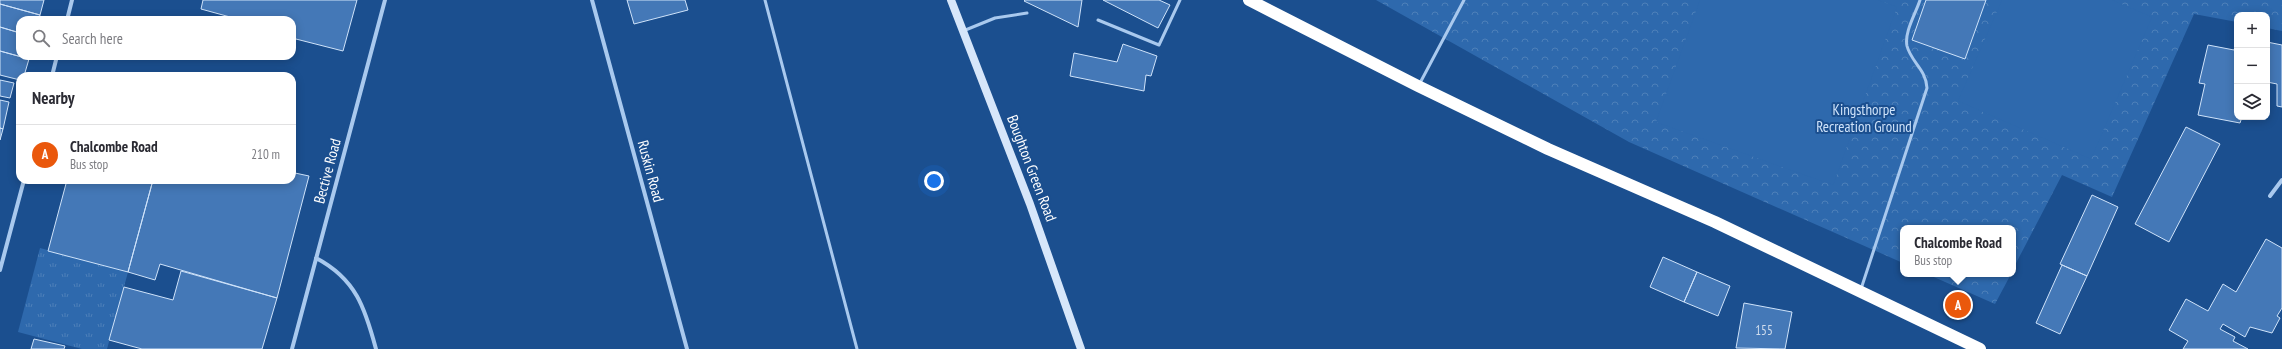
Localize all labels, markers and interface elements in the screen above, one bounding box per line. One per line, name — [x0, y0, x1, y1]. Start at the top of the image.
map controls — [2234, 12, 2270, 120]
button: + — [2234, 12, 2270, 48]
search box — [16, 16, 296, 60]
icon: search — [30, 27, 52, 49]
text: Search here — [62, 29, 123, 48]
button: − — [2234, 48, 2270, 84]
button: layers — [2234, 84, 2270, 120]
text: Nearby — [32, 87, 75, 109]
park label: Kingsthorpe Recreation Ground — [1816, 100, 1912, 136]
street label: Boughton Green Road — [1003, 112, 1061, 224]
street label: Bective Road — [309, 136, 345, 206]
text: Chalcombe Road — [70, 137, 158, 156]
street label: Ruskin Road — [634, 138, 668, 204]
text: A — [42, 146, 48, 163]
text: 210 m — [251, 146, 280, 163]
text: Bus stop — [70, 156, 108, 173]
your location — [924, 171, 944, 191]
popup — [1900, 225, 2016, 277]
text: Chalcombe Road — [1914, 233, 2002, 252]
text: Bus stop — [1914, 252, 1952, 269]
pin: A — [1945, 290, 1971, 320]
house number: 155 — [1755, 322, 1773, 339]

